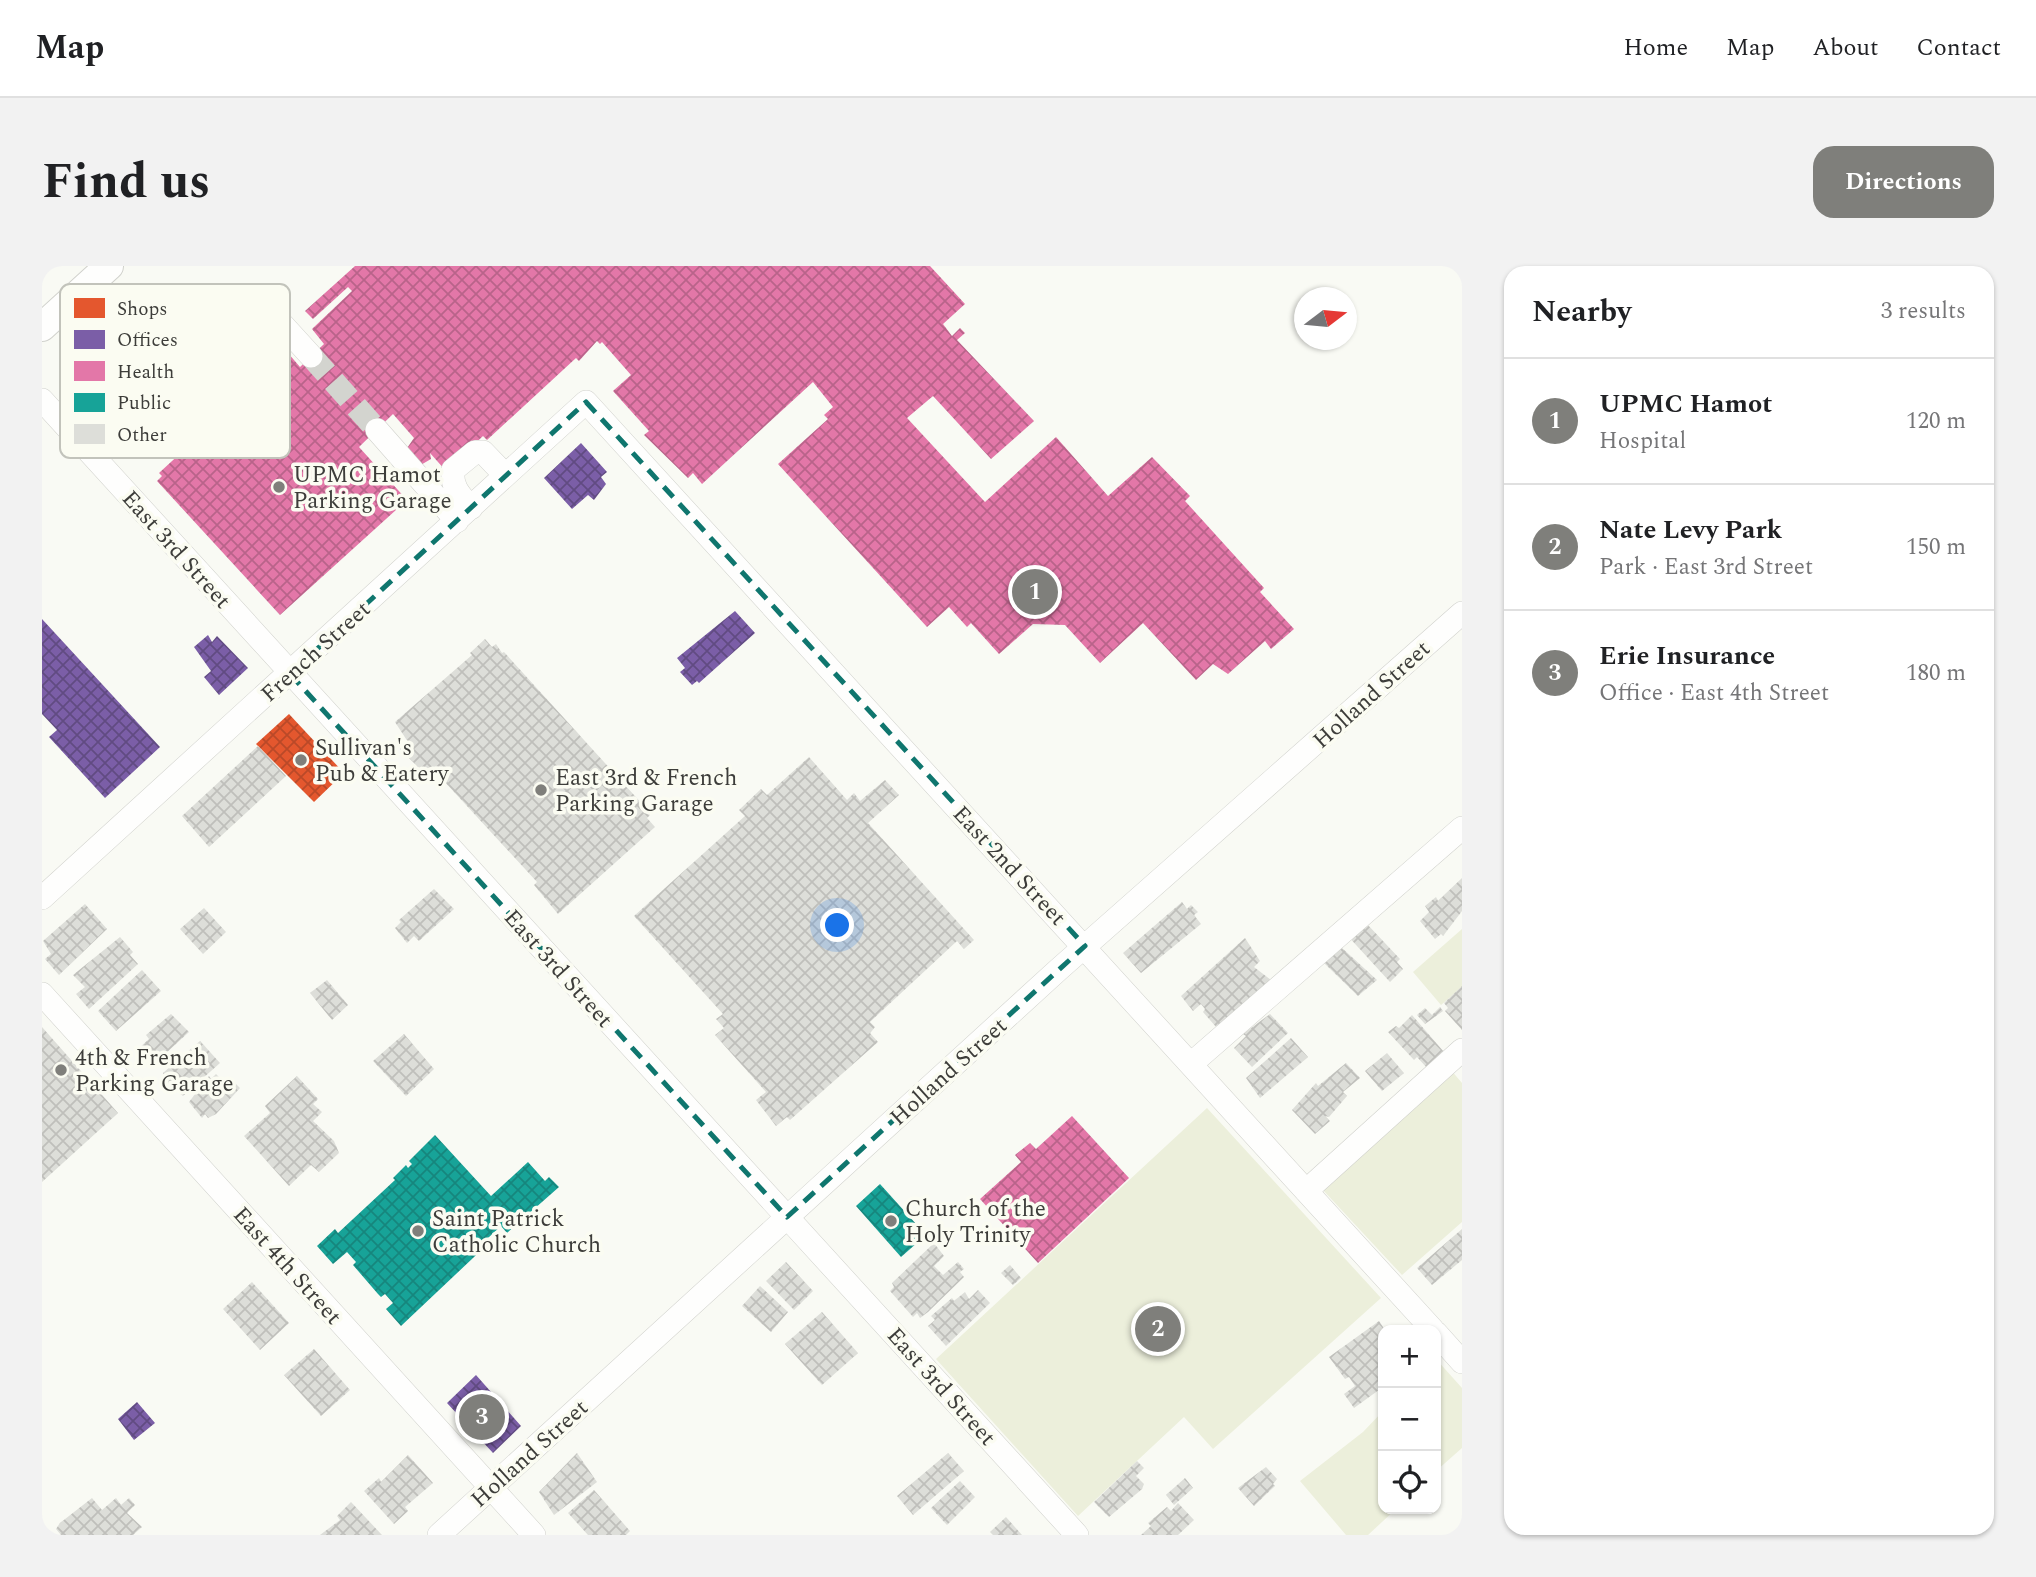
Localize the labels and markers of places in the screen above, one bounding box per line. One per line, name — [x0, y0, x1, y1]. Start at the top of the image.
place label: UPMC Hamot Parking Garage — [293, 458, 452, 519]
marker: UPMC Hamot Parking Garage — [271, 479, 287, 495]
pin: 1 — [1012, 566, 1058, 618]
place label: Sullivan's Pub & Eatery — [315, 731, 450, 792]
marker: Sullivan's Pub & Eatery — [293, 752, 309, 768]
place label: East 3rd & French Parking Garage — [555, 761, 737, 822]
marker: East 3rd & French Parking Garage — [533, 782, 549, 798]
place label: 4th & French Parking Garage — [75, 1041, 234, 1102]
marker: 4th & French Parking Garage — [53, 1062, 69, 1078]
place label: Church of the Holy Trinity — [905, 1192, 1046, 1253]
place label: Saint Patrick Catholic Church — [432, 1202, 601, 1263]
marker: Church of the Holy Trinity — [883, 1213, 899, 1229]
marker: Saint Patrick Catholic Church — [410, 1223, 426, 1239]
pin: 2 — [1135, 1303, 1181, 1355]
pin: 3 — [459, 1391, 505, 1443]

